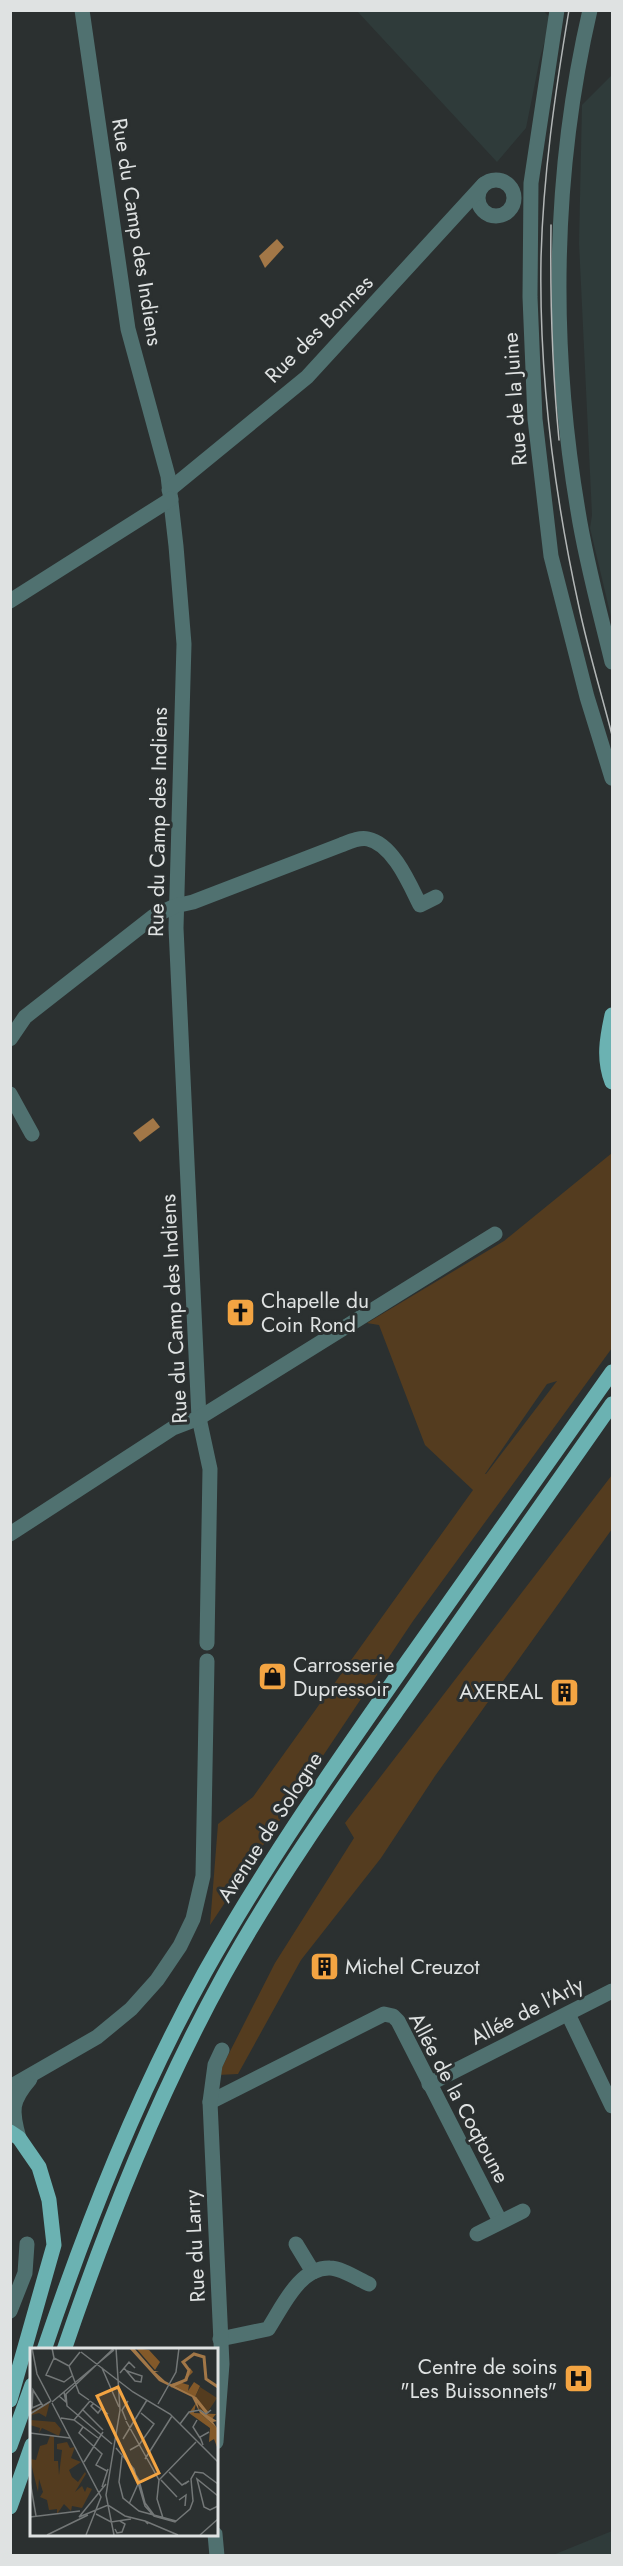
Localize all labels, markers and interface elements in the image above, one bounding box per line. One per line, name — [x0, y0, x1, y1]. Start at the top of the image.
street label: Rue du Camp des Indiens — [104, 116, 170, 348]
street label: Rue des Bonnes — [258, 268, 380, 390]
street label: Rue de la Juine — [495, 331, 535, 467]
street label: Rue du Camp des Indiens — [141, 707, 175, 937]
street label: Rue du Camp des Indiens — [153, 1193, 195, 1425]
place label: Chapelle du Coin Rond — [261, 1286, 369, 1340]
church icon: Chapelle du Coin Rond — [224, 1297, 256, 1329]
place label: Carrosserie Dupressoir — [293, 1650, 394, 1704]
shop icon: Carrosserie Dupressoir — [256, 1661, 288, 1693]
building icon: AXEREAL — [548, 1676, 580, 1708]
place label: AXEREAL — [459, 1677, 544, 1707]
street label: Avenue de Sologne — [210, 1746, 330, 1908]
building icon: Michel Creuzot — [308, 1951, 340, 1983]
place label: Michel Creuzot — [345, 1952, 479, 1982]
street label: Allée de l'Arly — [465, 1969, 589, 2052]
street label: Allée de la Coqtoune — [401, 2008, 517, 2189]
street label: Rue du Larry — [177, 2188, 213, 2303]
inset map — [30, 2348, 218, 2536]
place label: Centre de soins "Les Buissonnets" — [400, 2352, 557, 2406]
hospital icon: Centre de soins "Les Buissonnets" — [562, 2363, 594, 2395]

